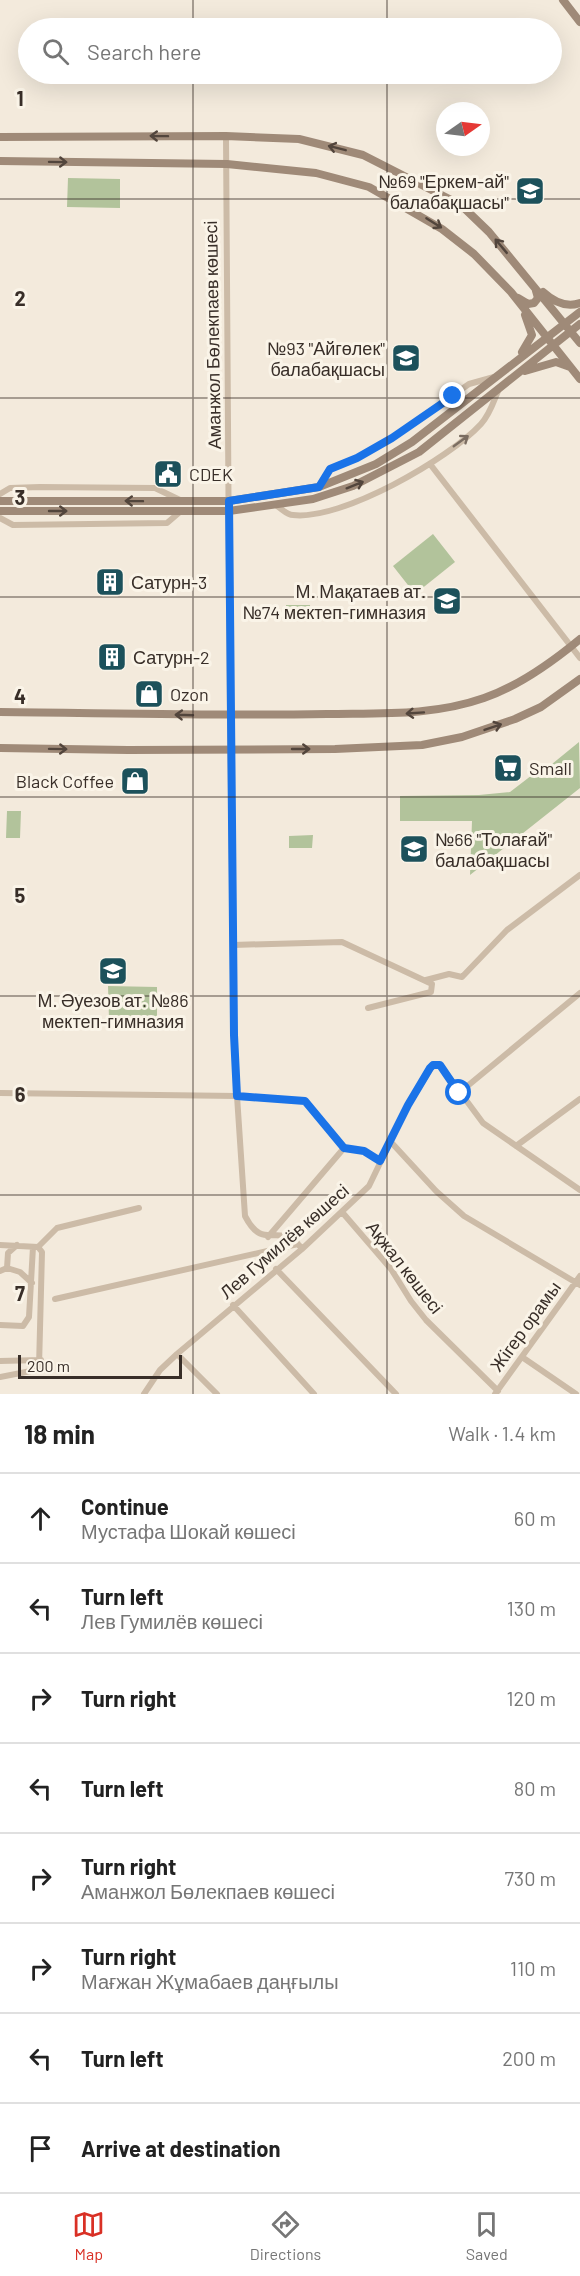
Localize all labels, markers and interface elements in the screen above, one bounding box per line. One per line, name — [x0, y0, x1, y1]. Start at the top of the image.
search box — [18, 18, 562, 84]
icon: search — [39, 35, 72, 68]
text: Search here — [87, 38, 201, 64]
text: 1 — [16, 86, 24, 110]
north arrow — [436, 102, 490, 156]
one-way arrow — [150, 130, 170, 141]
one-way arrow — [328, 142, 347, 154]
one-way arrow — [48, 156, 68, 168]
place label: №69 "Еркем-ай" балабақшасы" — [378, 170, 509, 213]
school or university icon: №69 "Еркем-ай" балабақшасы" — [514, 175, 546, 207]
one-way arrow — [425, 217, 442, 230]
street label: Аманжол Бөлекпаев көшесі — [199, 221, 225, 449]
one-way arrow — [495, 238, 508, 254]
text: 2 — [14, 286, 26, 310]
place label: №93 "Айгөлек" балабақшасы — [267, 337, 385, 380]
school or university icon: №93 "Айгөлек" балабақшасы — [390, 342, 422, 374]
route end — [439, 382, 465, 408]
one-way arrow — [452, 435, 468, 447]
public building icon: CDEK — [152, 458, 184, 490]
place label: CDEK — [189, 463, 233, 485]
one-way arrow — [345, 479, 364, 490]
text: 3 — [15, 485, 25, 509]
one-way arrow — [125, 495, 145, 507]
one-way arrow — [48, 505, 68, 517]
building icon: Сатурн-3 — [94, 566, 126, 598]
place label: Сатурн-3 — [131, 571, 207, 593]
place label: М. Мақатаев ат. №74 мектеп-гимназия — [243, 580, 426, 623]
school or university icon: М. Мақатаев ат. №74 мектеп-гимназия — [431, 585, 463, 617]
building icon: Сатурн-2 — [96, 641, 128, 673]
place label: Сатурн-2 — [133, 646, 210, 668]
shop icon: Ozon — [133, 678, 165, 710]
place label: Ozon — [170, 683, 209, 705]
text: 4 — [14, 684, 26, 708]
one-way arrow — [406, 707, 426, 718]
one-way arrow — [175, 709, 195, 721]
one-way arrow — [484, 720, 502, 731]
one-way arrow — [48, 743, 68, 755]
one-way arrow — [290, 743, 310, 755]
supermarket icon: Small — [492, 752, 524, 784]
place label: Small — [529, 757, 572, 779]
shop icon: Black Coffee — [119, 765, 151, 797]
place label: Black Coffee — [16, 770, 114, 792]
place label: №66 "Толағай" балабақшасы — [435, 828, 553, 871]
school or university icon: №66 "Толағай" балабақшасы — [398, 833, 430, 865]
text: 5 — [15, 883, 26, 907]
school or university icon: М. Әуезов ат. №86 мектеп-гимназия — [97, 955, 129, 987]
place label: М. Әуезов ат. №86 мектеп-гимназия — [37, 989, 189, 1032]
route start — [445, 1079, 471, 1105]
text: 6 — [15, 1082, 26, 1106]
street label: Лев Гумилёв көшесі — [215, 1179, 353, 1303]
street label: Ақжал көшесі — [362, 1216, 448, 1318]
street label: Жігер орамы — [485, 1277, 565, 1375]
text: 7 — [15, 1281, 25, 1305]
scale bar — [18, 1352, 182, 1380]
text: 200 m — [27, 1356, 70, 1375]
text: 18 min — [24, 1418, 95, 1449]
text: Walk · 1.4 km — [448, 1421, 556, 1445]
text: Continue — [81, 1493, 169, 1519]
icon: ahead — [24, 1502, 57, 1535]
text: 60 m — [514, 1506, 556, 1530]
text: Мустафа Шокай көшесі — [81, 1519, 296, 1543]
text: Turn left — [81, 1583, 164, 1609]
icon: left — [24, 1592, 57, 1625]
text: 130 m — [507, 1596, 556, 1620]
text: Лев Гумилёв көшесі — [81, 1609, 263, 1633]
icon: right — [24, 1682, 57, 1715]
text: Turn right — [81, 1685, 176, 1711]
text: 120 m — [506, 1686, 556, 1710]
icon: left — [24, 1772, 57, 1805]
text: Turn left — [81, 1775, 164, 1801]
text: 80 m — [514, 1776, 556, 1800]
text: Turn right — [81, 1853, 176, 1879]
icon: right — [24, 1862, 57, 1895]
text: 730 m — [504, 1866, 556, 1890]
text: Аманжол Бөлекпаев көшесі — [81, 1879, 335, 1903]
text: Turn right — [81, 1943, 176, 1969]
icon: right — [24, 1952, 57, 1985]
text: 110 m — [510, 1956, 556, 1980]
text: Мағжан Жұмабаев даңғылы — [81, 1969, 339, 1993]
icon: left — [24, 2042, 57, 2075]
text: Turn left — [81, 2045, 164, 2071]
text: 200 m — [502, 2046, 556, 2070]
icon: arrive — [24, 2132, 57, 2165]
text: Arrive at destination — [81, 2135, 280, 2161]
tab: Map — [72, 2208, 105, 2263]
tab: Directions — [250, 2208, 321, 2263]
tab: Saved — [466, 2208, 508, 2263]

